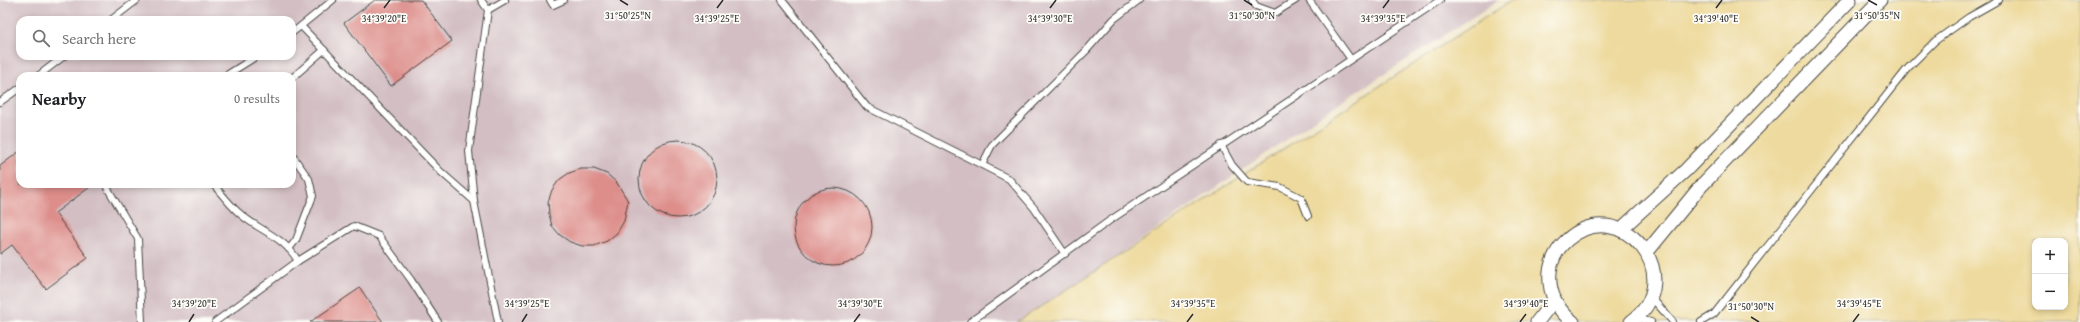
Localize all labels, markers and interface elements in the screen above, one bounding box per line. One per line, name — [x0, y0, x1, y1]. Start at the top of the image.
text: 31°50'25"N — [605, 8, 651, 23]
text: 31°50'30"N — [1229, 8, 1275, 23]
text: 31°50'35"N — [1854, 8, 1900, 23]
text: 34°39'20"E — [362, 11, 406, 26]
text: 34°39'25"E — [695, 11, 739, 26]
text: 34°39'30"E — [1028, 11, 1072, 26]
text: 34°39'35"E — [1361, 11, 1405, 26]
text: 34°39'40"E — [1694, 11, 1738, 26]
search box — [16, 16, 296, 60]
icon: search — [30, 27, 52, 49]
text: Search here — [62, 28, 136, 49]
text: Nearby — [32, 86, 86, 111]
text: 0 results — [234, 89, 280, 108]
map controls — [2032, 238, 2068, 310]
button: + — [2032, 238, 2068, 274]
button: − — [2032, 274, 2068, 310]
text: 34°39'20"E — [172, 296, 216, 311]
text: 34°39'25"E — [505, 296, 549, 311]
text: 34°39'30"E — [838, 296, 882, 311]
text: 34°39'35"E — [1171, 296, 1215, 311]
text: 34°39'40"E — [1504, 296, 1548, 311]
text: 34°39'45"E — [1837, 296, 1881, 311]
text: 31°50'30"N — [1728, 299, 1774, 314]

